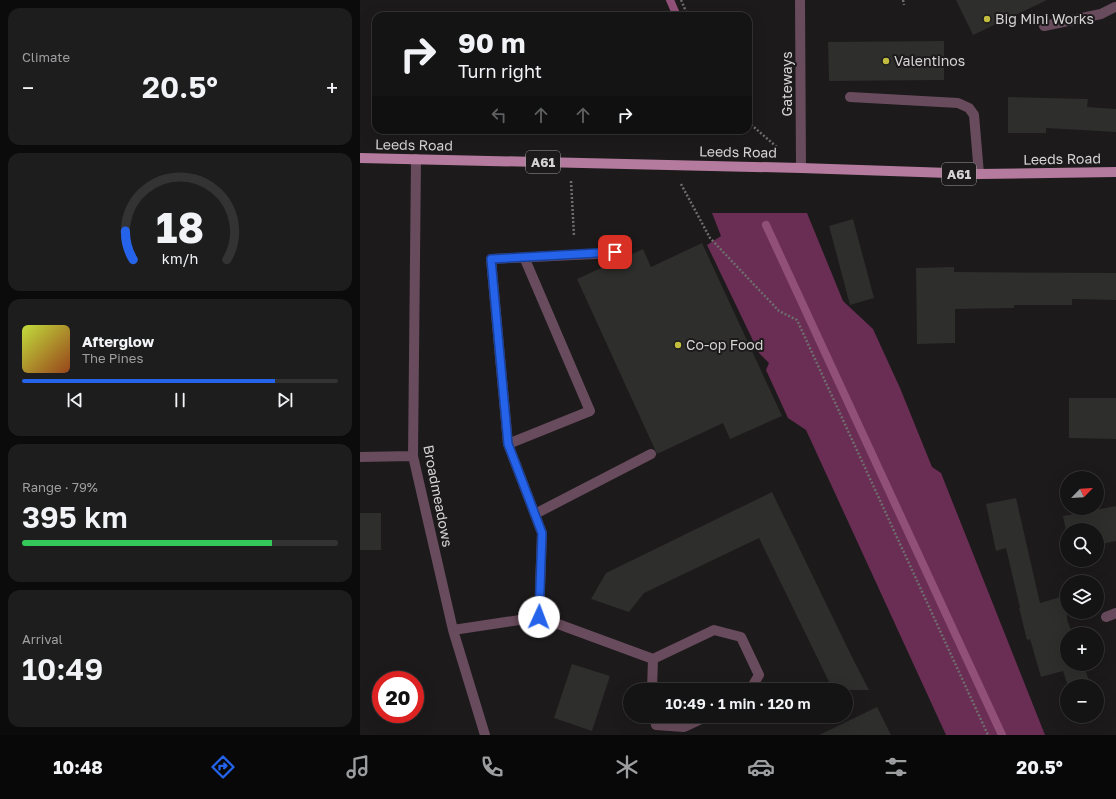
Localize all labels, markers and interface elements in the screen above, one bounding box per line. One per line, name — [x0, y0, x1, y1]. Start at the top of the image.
place label: Big Mini Works — [995, 10, 1094, 27]
marker: Big Mini Works — [982, 14, 992, 24]
text: 90 m — [458, 26, 525, 59]
icon: right — [392, 28, 444, 80]
text: Climate — [22, 49, 70, 65]
street label: Gateways — [778, 51, 795, 117]
place label: Valentinos — [894, 52, 965, 69]
marker: Valentinos — [881, 56, 891, 66]
text: Turn right — [458, 60, 542, 82]
text: 20.5° — [142, 69, 218, 105]
text: − — [22, 74, 34, 101]
text: + — [326, 74, 338, 101]
icon: left — [488, 104, 510, 126]
icon: ahead — [530, 104, 552, 126]
icon: ahead — [572, 104, 594, 126]
icon: right — [614, 104, 636, 126]
street label: Leeds Road — [375, 135, 453, 154]
street label: Leeds Road — [699, 142, 777, 161]
street label: Leeds Road — [1023, 149, 1101, 168]
road number: A61 — [526, 151, 560, 173]
road number: A61 — [942, 163, 976, 185]
text: 18 — [156, 202, 204, 252]
pin — [598, 235, 632, 269]
icon: arrive — [604, 241, 626, 263]
text: km/h — [162, 250, 198, 267]
text: Afterglow — [82, 332, 154, 350]
place label: Co-op Food — [686, 336, 763, 353]
marker: Co-op Food — [673, 340, 683, 350]
text: The Pines — [82, 350, 143, 366]
icon: previous — [64, 389, 86, 411]
icon: pause — [169, 389, 191, 411]
icon: next — [274, 389, 296, 411]
street label: Broadmeadows — [420, 443, 457, 548]
north arrow — [1060, 471, 1104, 515]
map controls — [1060, 471, 1104, 723]
text: Range · 79% — [22, 479, 98, 495]
text: 395 km — [22, 499, 128, 535]
button: search — [1060, 523, 1104, 567]
button: layers — [1060, 575, 1104, 619]
position arrow — [518, 596, 560, 638]
button: + — [1060, 627, 1104, 671]
text: Arrival — [22, 631, 63, 647]
text: 10:49 — [22, 651, 103, 687]
speed limit sign: 20 — [372, 671, 424, 723]
button: − — [1060, 679, 1104, 723]
text: 10:49 · 1 min · 120 m — [665, 694, 811, 712]
icon: directions — [209, 753, 237, 781]
icon: music — [344, 753, 372, 781]
icon: phone — [478, 753, 506, 781]
icon: climate — [613, 753, 641, 781]
icon: car — [747, 753, 775, 781]
icon: filters — [882, 753, 910, 781]
text: 10:48 — [53, 756, 103, 778]
text: 20.5° — [1016, 756, 1063, 778]

